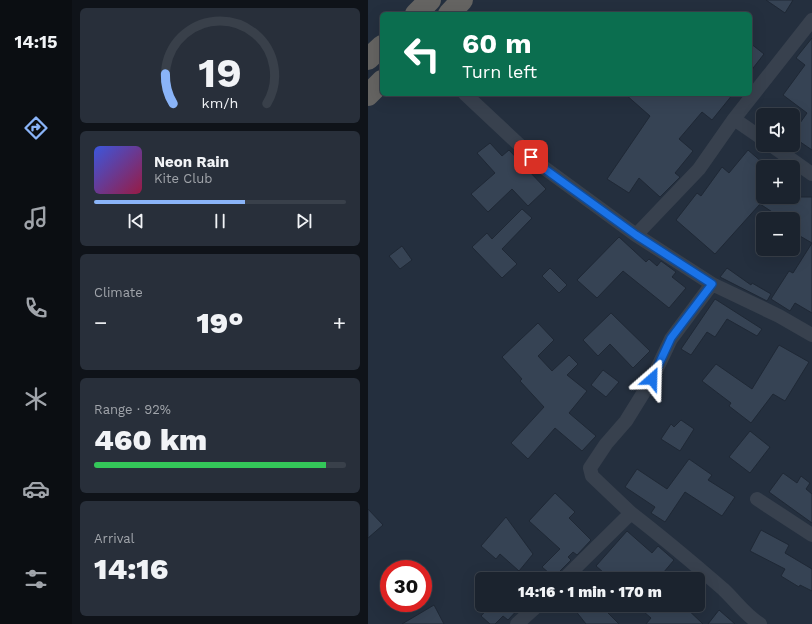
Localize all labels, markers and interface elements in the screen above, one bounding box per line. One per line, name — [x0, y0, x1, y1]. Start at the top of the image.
text: 60 m — [462, 27, 532, 60]
icon: left — [396, 28, 448, 80]
text: 14:15 — [14, 31, 58, 52]
text: 19 — [198, 47, 242, 96]
text: Turn left — [462, 61, 537, 82]
text: km/h — [202, 94, 238, 110]
map controls — [756, 108, 800, 256]
button: sound — [756, 108, 800, 152]
icon: directions — [22, 114, 50, 142]
pin — [514, 140, 548, 174]
icon: arrive — [520, 146, 542, 168]
text: Neon Rain — [154, 153, 229, 171]
button: + — [756, 160, 800, 204]
text: Kite Club — [154, 171, 212, 186]
icon: music — [22, 204, 50, 232]
icon: previous — [125, 210, 147, 232]
icon: pause — [209, 210, 231, 232]
icon: next — [293, 210, 315, 232]
button: − — [756, 212, 800, 256]
text: Climate — [94, 285, 143, 300]
icon: phone — [22, 294, 50, 322]
text: 19° — [196, 305, 244, 340]
text: − — [94, 310, 107, 335]
text: + — [333, 310, 346, 335]
position arrow — [631, 358, 673, 400]
icon: climate — [22, 385, 50, 413]
text: Range · 92% — [94, 402, 171, 417]
text: 460 km — [94, 422, 207, 457]
icon: car — [22, 475, 50, 503]
text: Arrival — [94, 531, 135, 546]
text: 14:16 — [94, 551, 168, 586]
speed limit sign: 30 — [380, 560, 432, 612]
icon: filters — [22, 565, 50, 593]
text: 14:16 · 1 min · 170 m — [518, 583, 662, 601]

